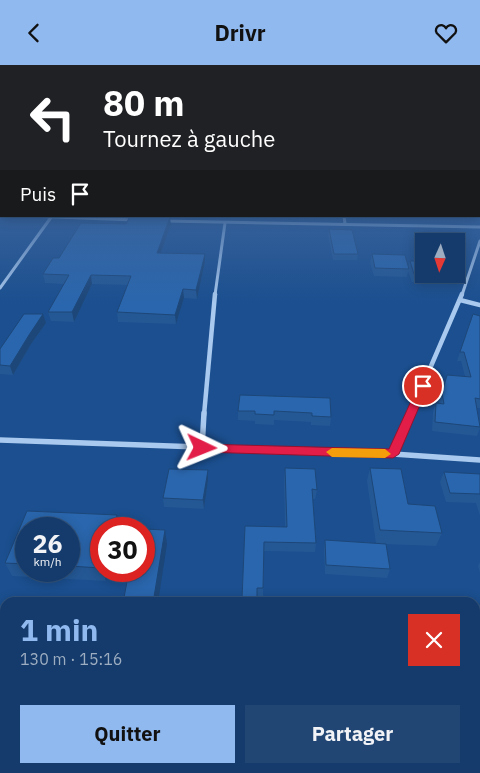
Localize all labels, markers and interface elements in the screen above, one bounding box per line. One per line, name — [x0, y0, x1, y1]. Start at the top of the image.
text: Drivr — [214, 18, 266, 47]
icon: back — [20, 19, 48, 47]
icon: heart — [432, 19, 460, 47]
text: 80 m — [103, 80, 185, 126]
icon: left — [20, 85, 85, 150]
text: Tournez à gauche — [103, 124, 275, 153]
icon: arrive — [66, 180, 94, 208]
text: Puis — [20, 182, 56, 206]
north arrow — [415, 233, 465, 283]
map controls — [415, 233, 465, 283]
pin — [402, 365, 444, 407]
icon: arrive — [409, 372, 437, 400]
position arrow — [175, 421, 227, 473]
speed limit sign: 30 — [90, 517, 155, 582]
text: 26 — [32, 527, 63, 560]
text: km/h — [33, 554, 62, 569]
text: 1 min — [20, 610, 98, 649]
button: close — [408, 614, 460, 666]
text: 130 m · 15:16 — [20, 649, 122, 669]
button: Quitter — [20, 705, 235, 763]
button: Partager — [245, 705, 460, 763]

